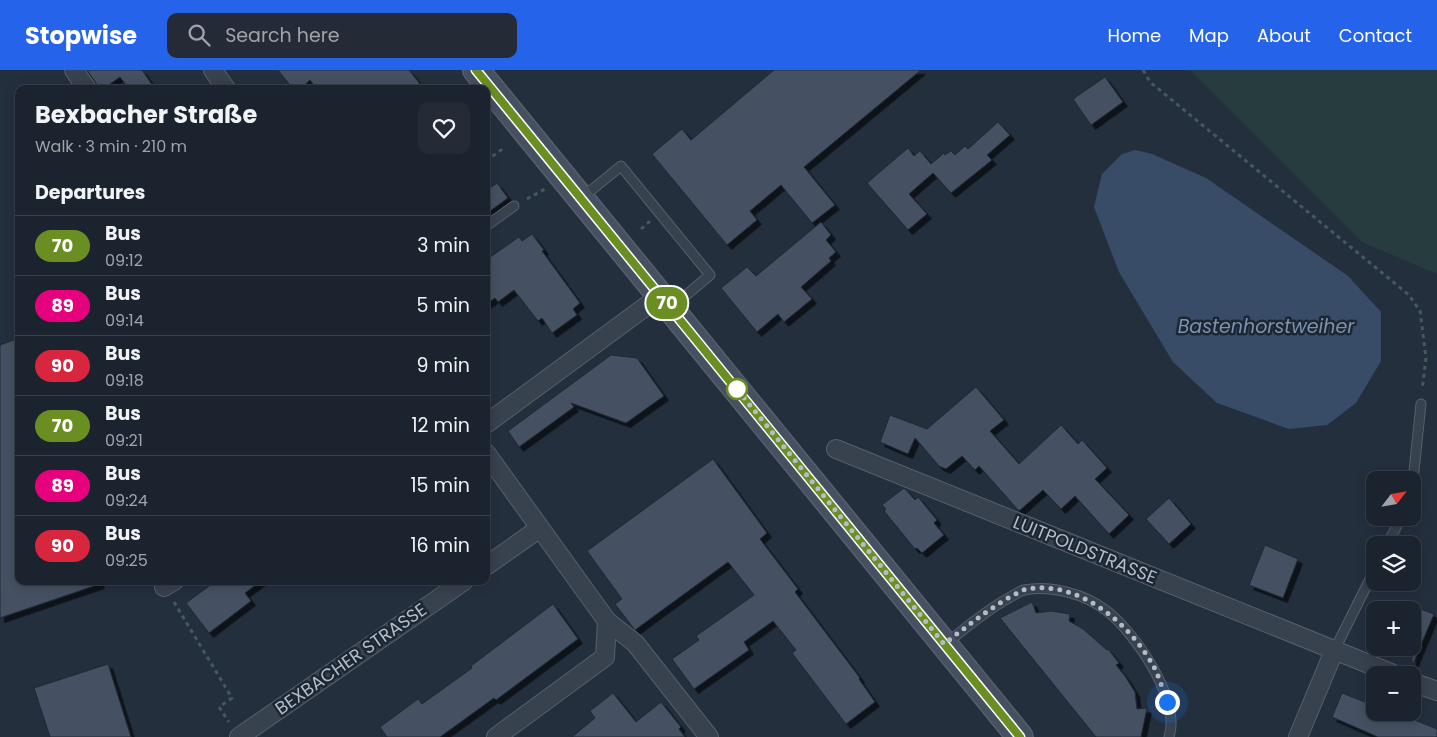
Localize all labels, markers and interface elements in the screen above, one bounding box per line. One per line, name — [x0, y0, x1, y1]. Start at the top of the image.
search box — [167, 13, 517, 58]
text: Stopwise — [25, 19, 137, 52]
icon: search — [185, 21, 213, 49]
text: Search here — [225, 22, 340, 49]
text: Home — [1107, 23, 1161, 48]
text: Map — [1189, 23, 1229, 48]
text: About — [1257, 23, 1311, 48]
text: Contact — [1339, 23, 1412, 48]
text: Bexbacher Straße — [35, 98, 257, 131]
button: heart — [418, 102, 470, 154]
text: Walk · 3 min · 210 m — [35, 135, 187, 158]
text: Departures — [35, 179, 145, 206]
text: Bus — [105, 220, 141, 247]
text: 3 min — [417, 232, 470, 259]
text: 70 — [52, 233, 73, 258]
text: 09:12 — [105, 249, 143, 272]
text: Bus — [105, 280, 141, 307]
line badge: 70 — [644, 287, 690, 319]
text: 70 — [656, 290, 678, 315]
text: 5 min — [417, 292, 470, 319]
text: 89 — [51, 293, 74, 318]
text: 09:14 — [105, 309, 144, 332]
water label: Bastenhorstweiher — [1178, 313, 1355, 340]
text: Bus — [105, 340, 141, 367]
text: 9 min — [417, 352, 470, 379]
text: 90 — [51, 353, 74, 378]
text: 09:18 — [105, 369, 144, 392]
unlabelled marker — [726, 378, 748, 400]
text: Bus — [105, 400, 141, 427]
text: 12 min — [412, 412, 470, 439]
text: 70 — [52, 413, 73, 438]
text: 09:21 — [105, 429, 143, 452]
text: Bus — [105, 460, 141, 487]
north arrow — [1366, 471, 1421, 526]
map controls — [1366, 471, 1421, 721]
text: 15 min — [411, 472, 470, 499]
text: 89 — [51, 473, 74, 498]
text: 09:24 — [105, 489, 148, 512]
street label: LUITPOLDSTRASSE — [1010, 509, 1161, 590]
text: Bus — [105, 520, 141, 547]
text: 16 min — [410, 532, 470, 559]
text: 90 — [51, 533, 74, 558]
button: layers — [1366, 536, 1421, 591]
text: 09:25 — [105, 549, 148, 572]
street label: BEXBACHER STRASSE — [270, 597, 431, 720]
button: + — [1366, 601, 1421, 656]
button: − — [1366, 666, 1421, 721]
your location — [1155, 690, 1180, 715]

